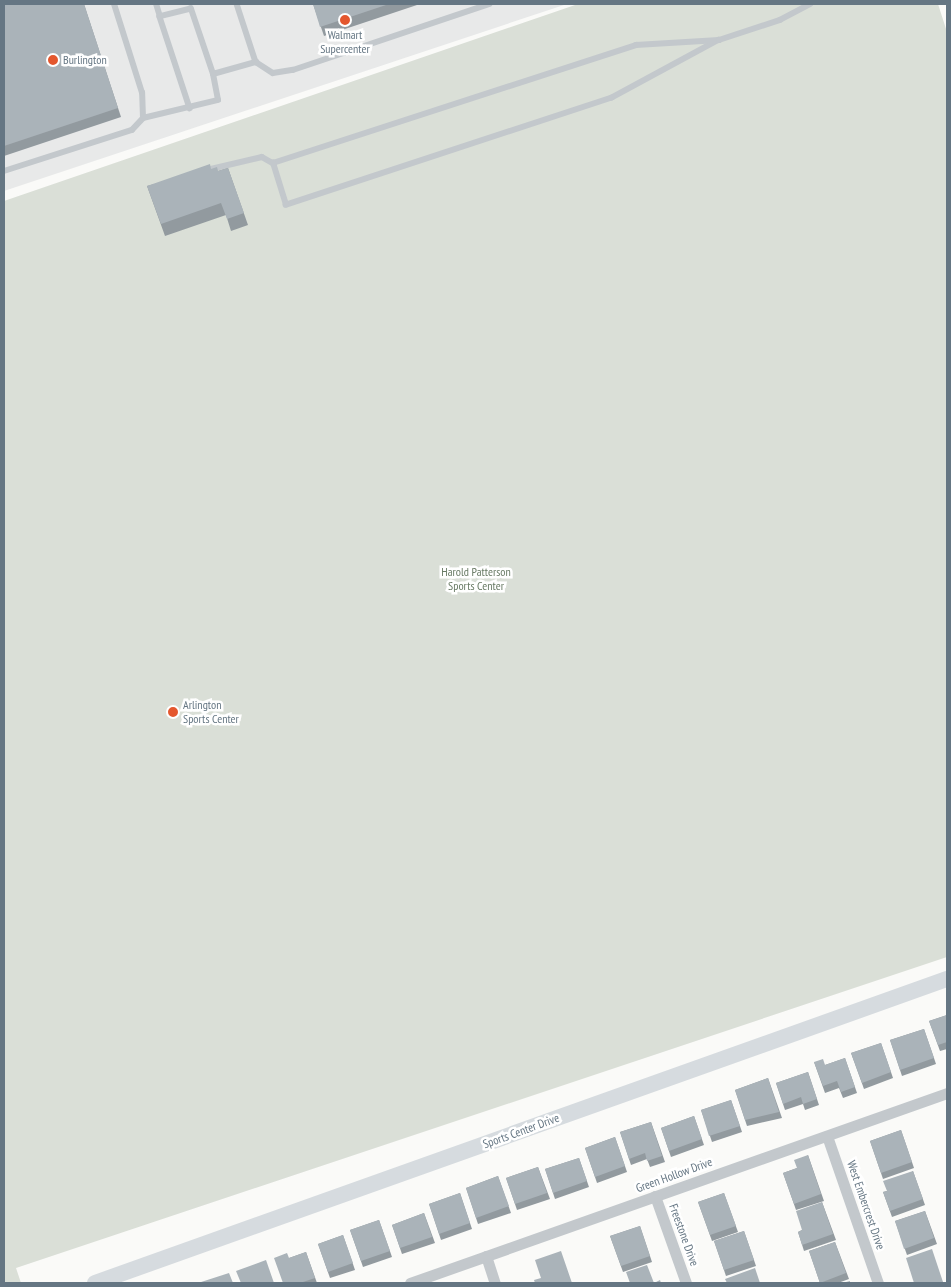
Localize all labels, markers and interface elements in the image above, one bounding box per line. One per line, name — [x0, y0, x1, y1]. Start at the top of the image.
marker: Walmart Supercenter — [339, 14, 351, 26]
place label: Walmart Supercenter — [320, 28, 370, 56]
place label: Burlington — [63, 53, 107, 67]
marker: Burlington — [47, 54, 59, 66]
park label: Harold Patterson Sports Center — [441, 565, 511, 593]
place label: Arlington Sports Center — [183, 698, 239, 726]
marker: Arlington Sports Center — [167, 706, 179, 718]
street label: Sports Center Drive — [481, 1111, 561, 1151]
street label: Green Hollow Drive — [634, 1154, 714, 1196]
street label: West Embercrest Drive — [844, 1159, 888, 1251]
street label: Freestone Drive — [666, 1202, 702, 1268]

